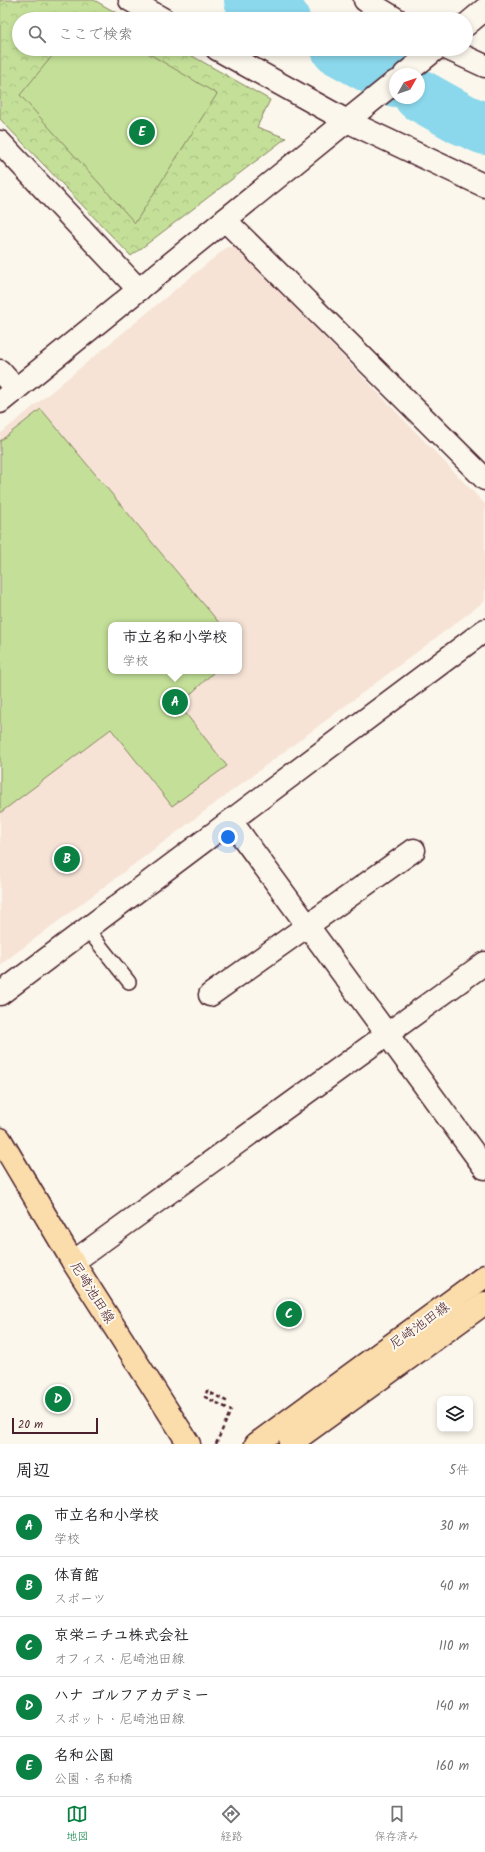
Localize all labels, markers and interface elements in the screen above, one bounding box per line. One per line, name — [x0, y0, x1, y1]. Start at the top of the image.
search box — [12, 12, 473, 56]
icon: search — [26, 23, 48, 45]
text: ここで検索 — [58, 23, 133, 47]
north arrow — [389, 68, 425, 104]
pin: E — [129, 117, 155, 147]
popup — [108, 622, 242, 674]
text: 市立名和小学校 — [122, 626, 228, 650]
text: 学校 — [122, 651, 149, 672]
pin: A — [162, 687, 188, 717]
your location — [218, 827, 238, 847]
pin: B — [54, 844, 80, 874]
street label: 尼崎池田線 — [64, 1257, 120, 1328]
street label: 尼崎池田線 — [385, 1296, 454, 1355]
pin: C — [276, 1299, 302, 1329]
pin: D — [45, 1384, 71, 1414]
map controls — [437, 1396, 473, 1432]
button: layers — [437, 1396, 473, 1432]
scale bar — [12, 1416, 98, 1435]
text: 20 m — [18, 1416, 43, 1434]
text: 周辺 — [16, 1458, 50, 1485]
text: 5件 — [449, 1460, 469, 1481]
text: 市立名和小学校 — [54, 1504, 159, 1528]
text: A — [25, 1516, 33, 1537]
text: 30 m — [440, 1516, 469, 1537]
text: 学校 — [54, 1529, 80, 1550]
text: 体育館 — [54, 1564, 99, 1588]
text: B — [25, 1576, 33, 1597]
text: 40 m — [440, 1576, 469, 1597]
text: スポーツ — [54, 1589, 106, 1610]
text: 京栄ニチユ株式会社 — [54, 1624, 188, 1648]
text: C — [25, 1636, 33, 1657]
text: 110 m — [439, 1636, 469, 1657]
text: オフィス · 尼崎池田線 — [54, 1649, 185, 1670]
text: ハナ ゴルフアカデミー — [54, 1684, 209, 1708]
text: D — [25, 1696, 33, 1717]
text: 140 m — [436, 1696, 469, 1717]
text: スポット · 尼崎池田線 — [54, 1709, 185, 1730]
text: 名和公園 — [54, 1744, 114, 1768]
text: E — [25, 1756, 33, 1777]
text: 160 m — [436, 1756, 469, 1777]
text: 公園 · 名和橋 — [54, 1769, 133, 1790]
tab: 地図 — [66, 1803, 88, 1846]
tab: 経路 — [220, 1803, 242, 1846]
tab: 保存済み — [375, 1803, 419, 1846]

